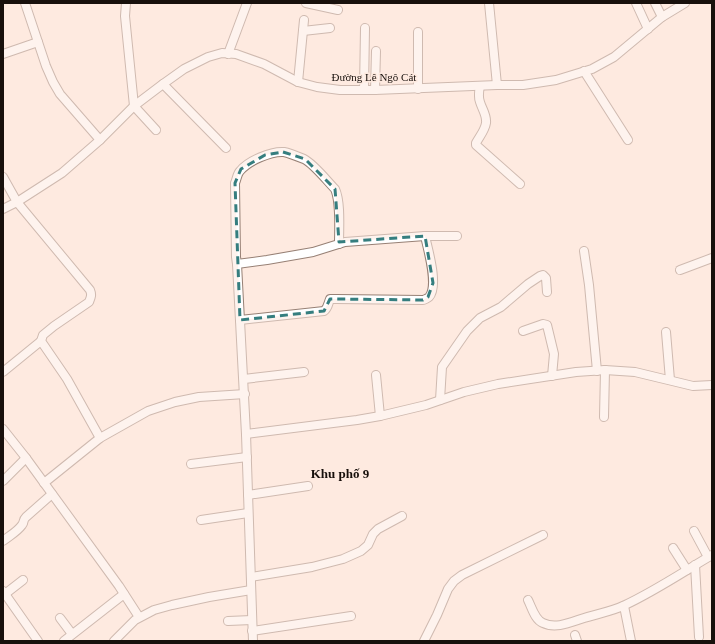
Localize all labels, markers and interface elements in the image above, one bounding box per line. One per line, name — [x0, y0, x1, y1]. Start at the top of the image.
street label: Đường Lê Ngô Cát — [332, 71, 416, 83]
district label: Khu phố 9 — [311, 466, 370, 481]

